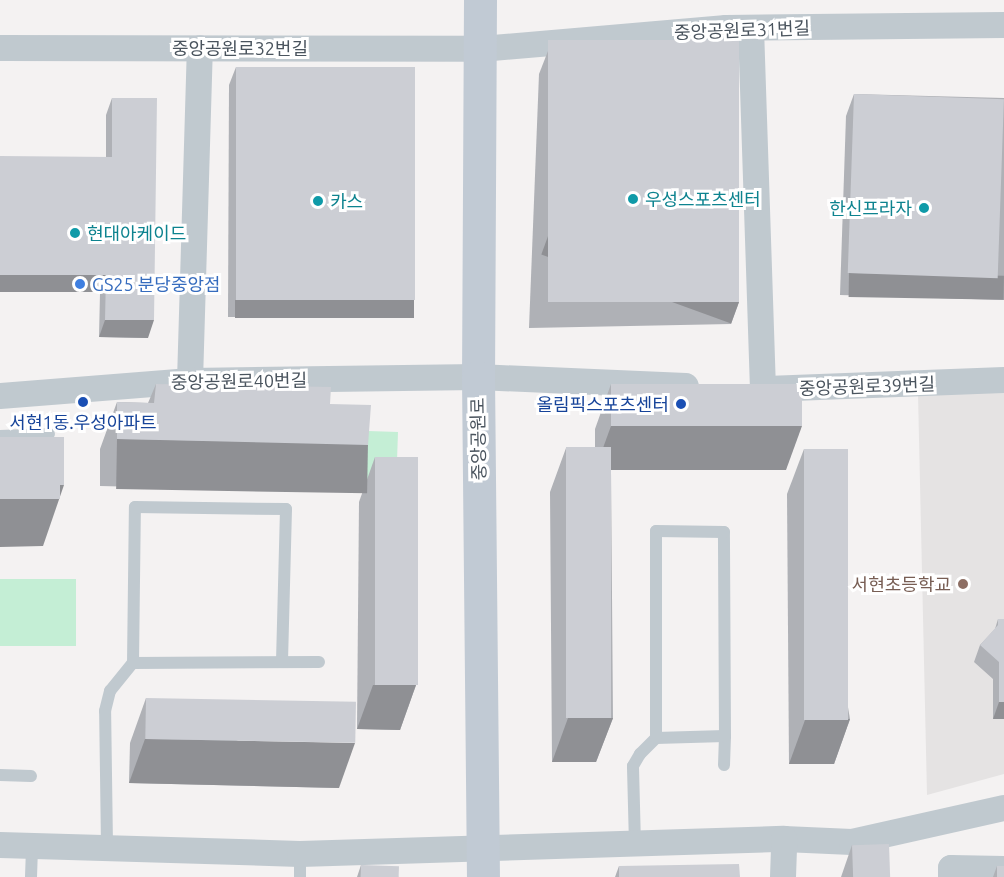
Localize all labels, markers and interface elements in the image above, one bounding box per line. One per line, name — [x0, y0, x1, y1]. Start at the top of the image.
street label: 중앙공원로31번길 — [674, 17, 810, 43]
street label: 중앙공원로32번길 — [172, 37, 308, 59]
place label: 우성스포츠센터 — [645, 188, 761, 210]
place label: 카스 — [330, 190, 363, 212]
marker: 우성스포츠센터 — [626, 192, 640, 206]
marker: 카스 — [311, 194, 325, 208]
place label: 한신프라자 — [829, 197, 912, 219]
marker: 한신프라자 — [917, 201, 931, 215]
place label: 현대아케이드 — [87, 222, 186, 244]
marker: 현대아케이드 — [68, 226, 82, 240]
place label: GS25 분당중앙점 — [92, 273, 221, 295]
marker: GS25 분당중앙점 — [73, 277, 87, 291]
street label: 중앙공원로40번길 — [171, 369, 307, 393]
street label: 중앙공원로39번길 — [799, 373, 935, 399]
place label: 올림픽스포츠센터 — [537, 393, 669, 415]
marker: 서현1동.우성아파트 — [76, 395, 90, 409]
street label: 중앙공원로 — [466, 397, 490, 481]
marker: 올림픽스포츠센터 — [674, 397, 688, 411]
place label: 서현1동.우성아파트 — [9, 411, 157, 433]
place label: 서현초등학교 — [852, 573, 951, 595]
marker: 서현초등학교 — [956, 577, 970, 591]

